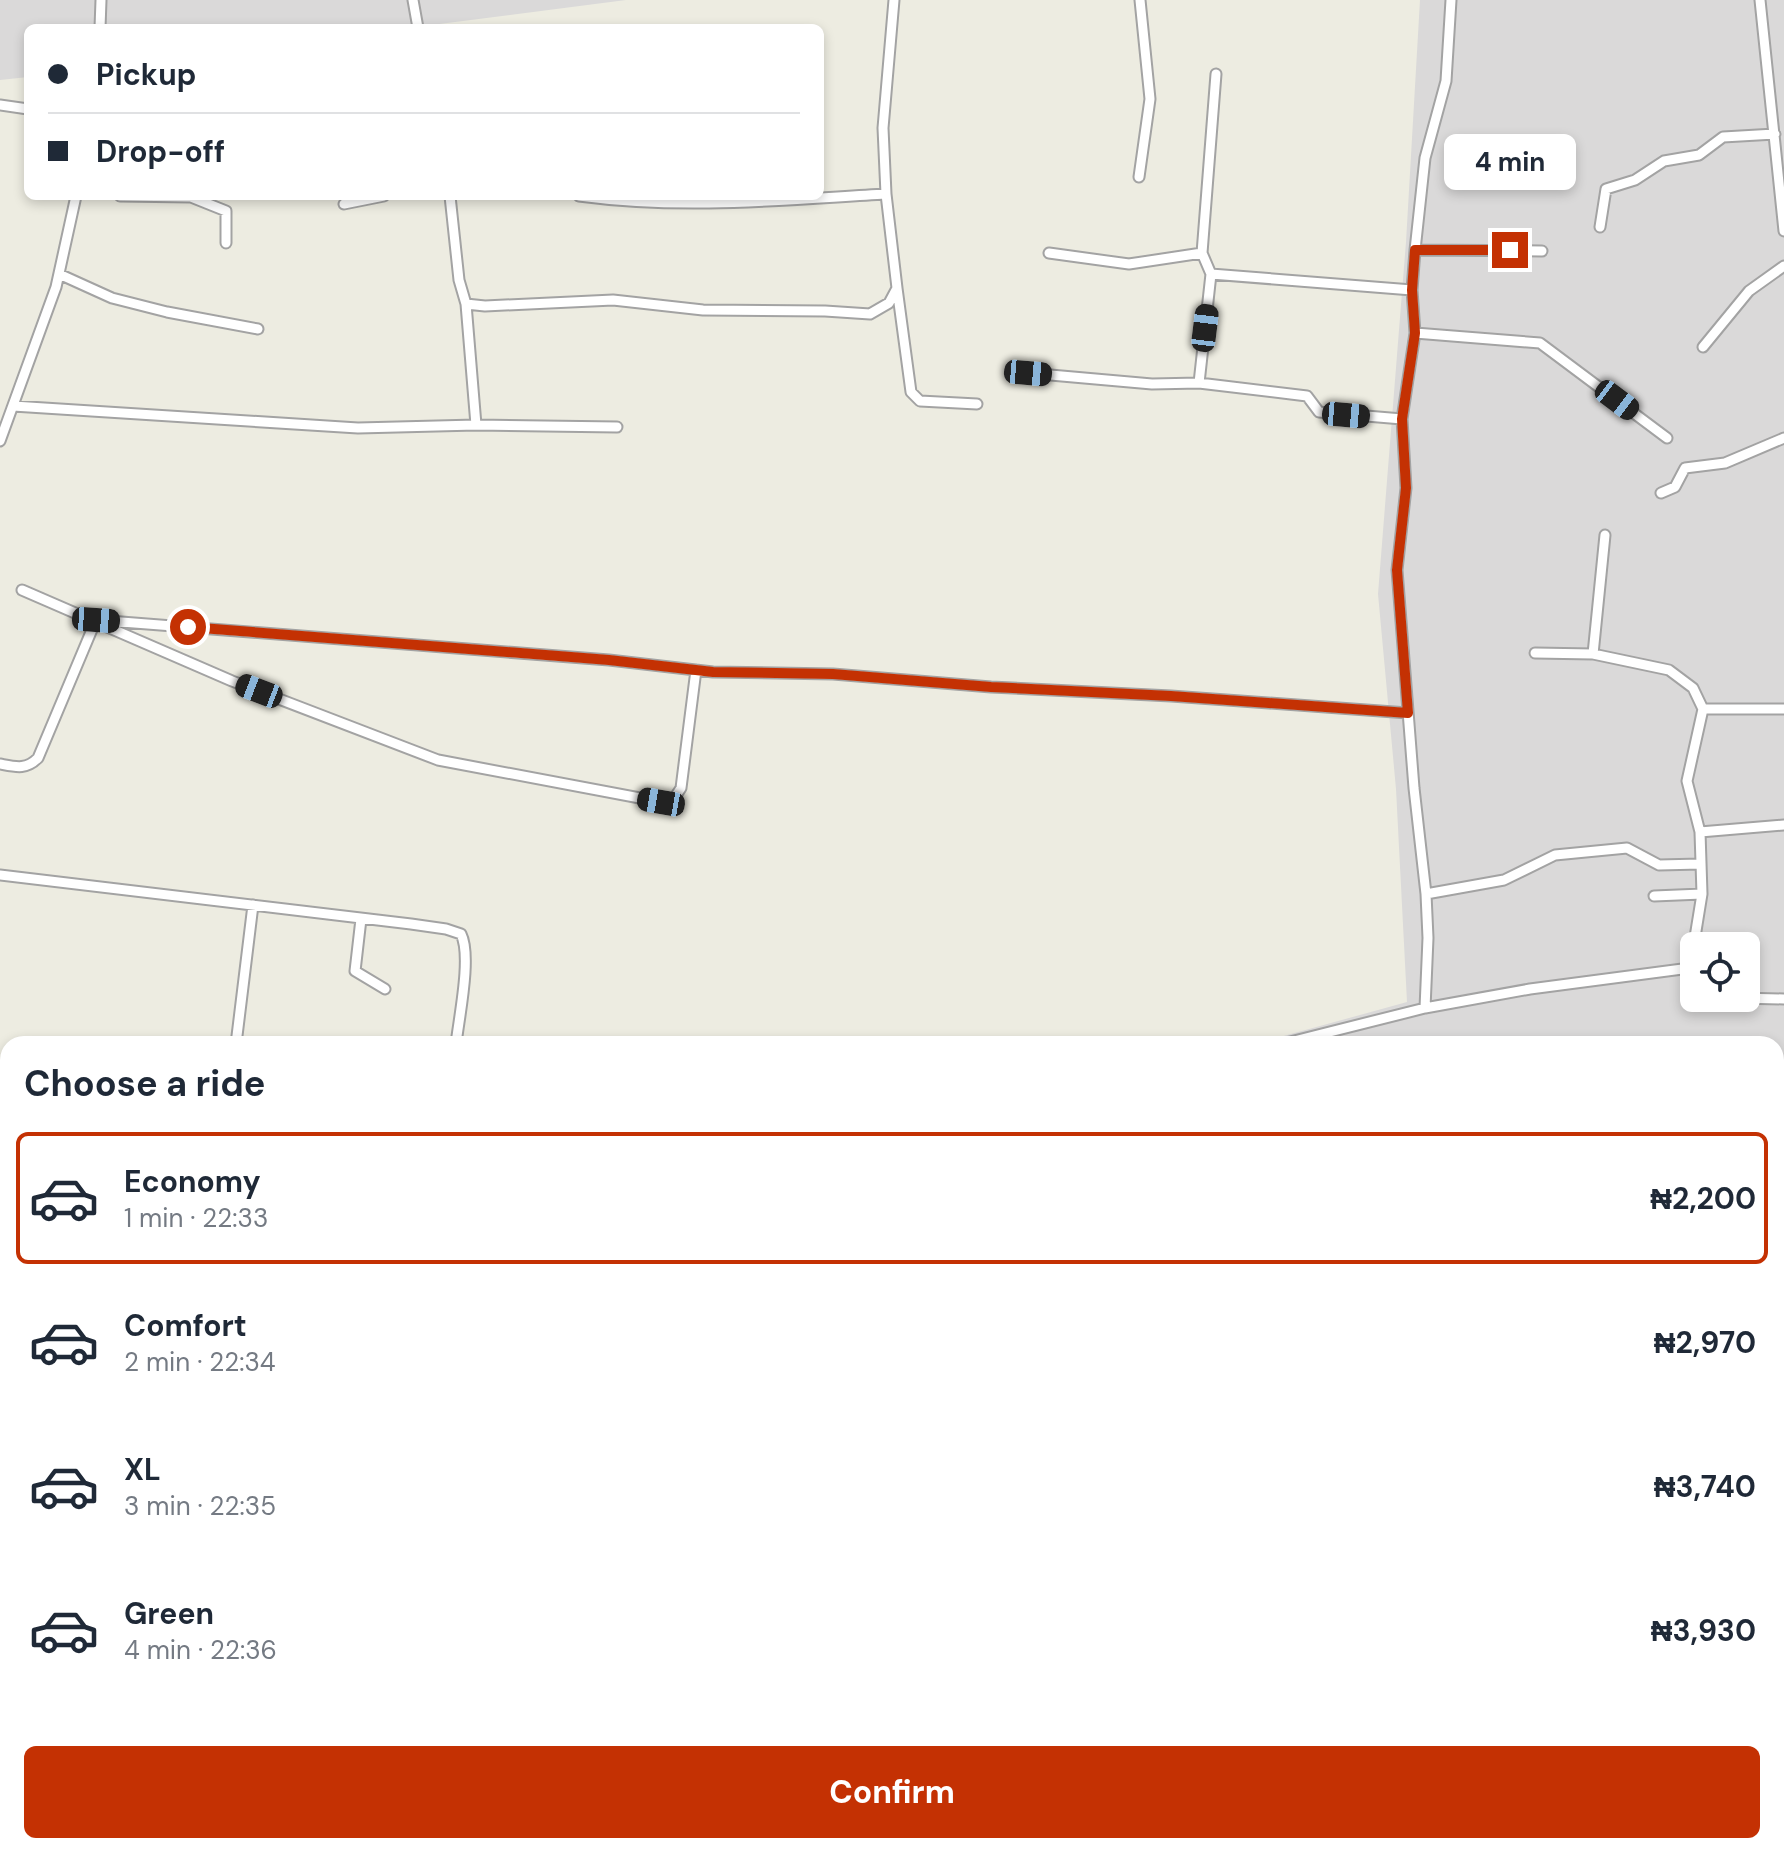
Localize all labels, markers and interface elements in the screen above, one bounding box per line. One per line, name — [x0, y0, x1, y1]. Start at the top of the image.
text: Pickup — [96, 55, 196, 94]
text: Drop-off — [96, 132, 225, 171]
callout: 4 min — [1444, 134, 1576, 190]
text: 4 min — [1475, 145, 1545, 179]
route end — [1492, 232, 1528, 268]
car — [1190, 303, 1220, 353]
car — [1003, 359, 1053, 387]
car — [1591, 376, 1643, 424]
car — [1321, 401, 1371, 429]
car — [71, 606, 121, 634]
route start — [170, 609, 206, 645]
car — [232, 671, 286, 711]
car — [635, 786, 687, 818]
map controls — [1680, 932, 1760, 1012]
button: locate — [1680, 932, 1760, 1012]
text: Choose a ride — [24, 1060, 265, 1107]
icon: car — [28, 1162, 100, 1234]
text: Economy — [124, 1162, 261, 1201]
text: ₦2,200 — [1650, 1179, 1756, 1218]
text: 1 min · 22:33 — [124, 1201, 268, 1235]
icon: car — [28, 1306, 100, 1378]
text: Comfort — [124, 1306, 247, 1345]
text: ₦2,970 — [1654, 1323, 1756, 1362]
text: 2 min · 22:34 — [124, 1345, 276, 1379]
icon: car — [28, 1450, 100, 1522]
text: XL — [124, 1450, 161, 1489]
text: ₦3,740 — [1654, 1467, 1756, 1506]
text: 3 min · 22:35 — [124, 1489, 276, 1523]
icon: car — [28, 1594, 100, 1666]
text: Green — [124, 1594, 214, 1633]
text: ₦3,930 — [1651, 1611, 1756, 1650]
text: 4 min · 22:36 — [124, 1633, 277, 1667]
button: Confirm — [24, 1746, 1760, 1838]

